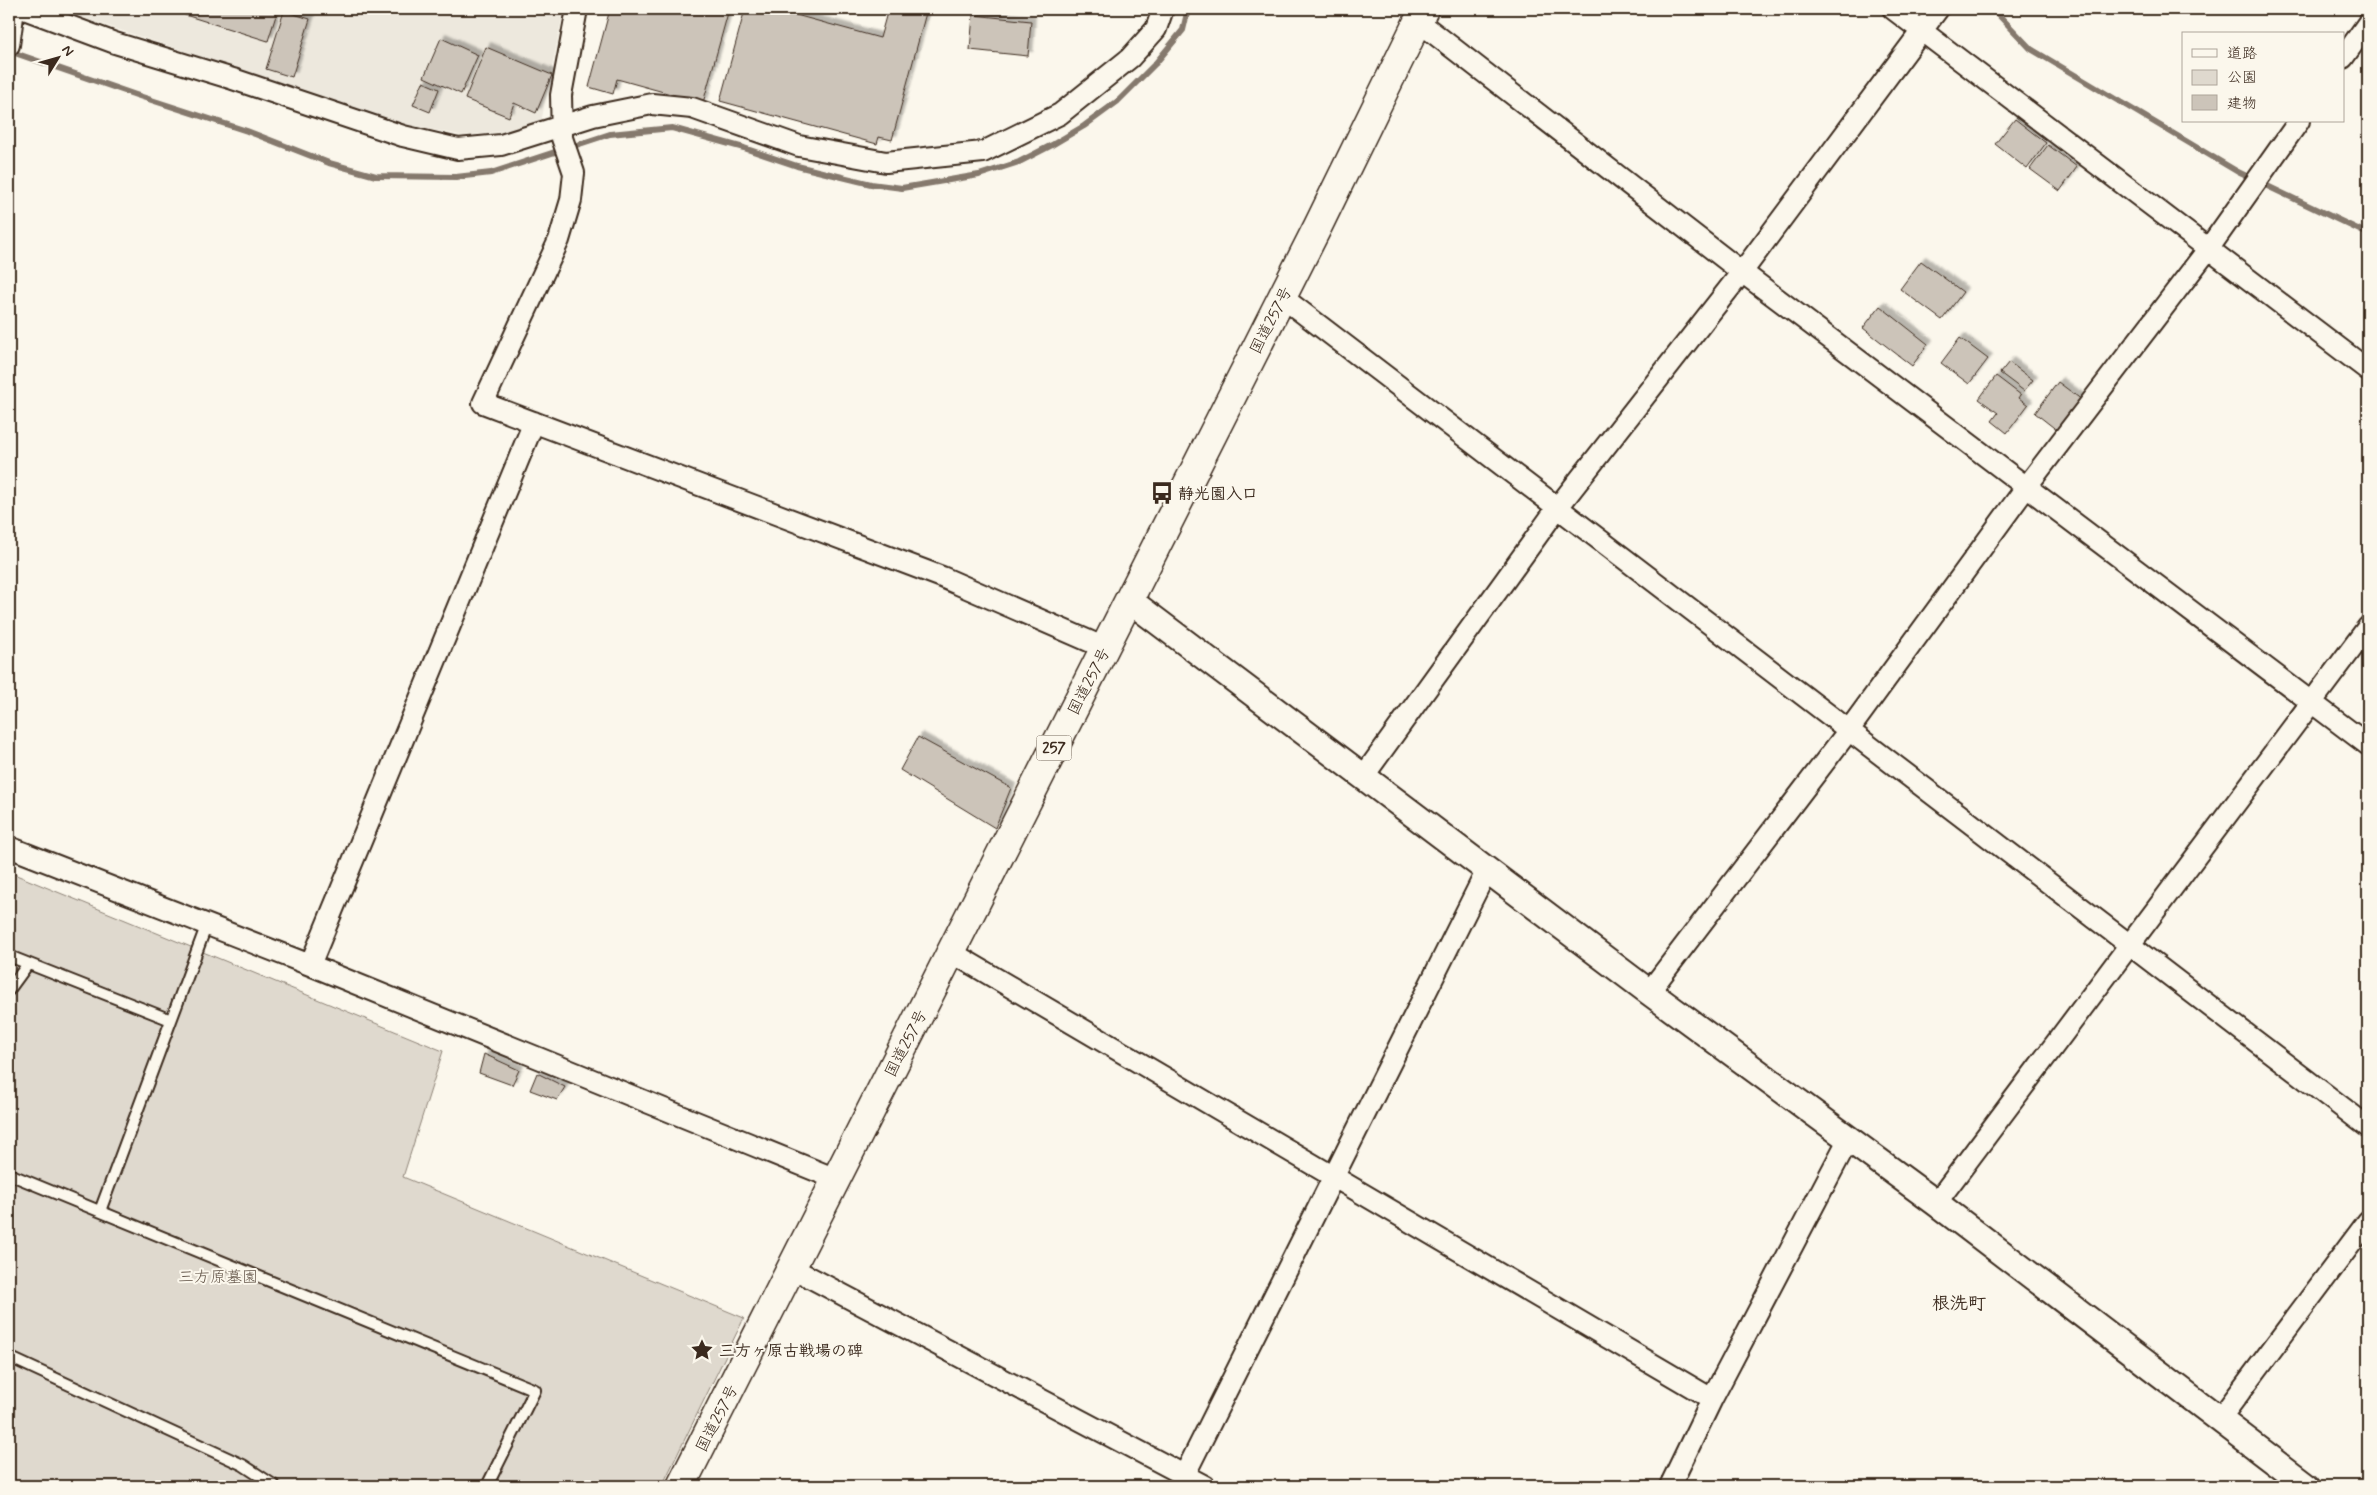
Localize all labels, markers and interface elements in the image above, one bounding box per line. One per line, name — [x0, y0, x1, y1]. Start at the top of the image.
north arrow — [32, 32, 82, 82]
legend — [2182, 32, 2344, 122]
text: N — [58, 42, 78, 60]
text: 道路 — [2227, 44, 2257, 64]
text: 公園 — [2227, 68, 2257, 88]
text: 建物 — [2227, 94, 2257, 114]
street label: 国道257号 — [1245, 283, 1297, 358]
bus stop icon: 静光園入口 — [1149, 480, 1175, 506]
place label: 静光園入口 — [1178, 484, 1258, 505]
street label: 国道257号 — [1063, 644, 1115, 719]
road number: 257 — [1036, 736, 1072, 760]
street label: 国道257号 — [880, 1006, 932, 1081]
park label: 三方原墓園 — [178, 1267, 258, 1288]
district label: 根洗町 — [1932, 1292, 1986, 1316]
place icon: 三方ヶ原古戦場の碑 — [689, 1337, 715, 1363]
place label: 三方ヶ原古戦場の碑 — [719, 1341, 863, 1362]
street label: 国道257号 — [691, 1381, 743, 1456]

